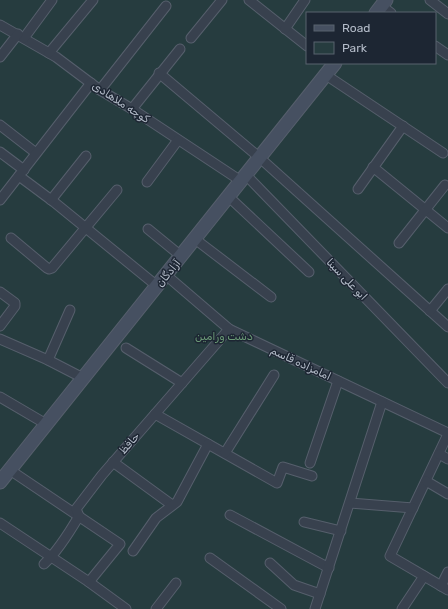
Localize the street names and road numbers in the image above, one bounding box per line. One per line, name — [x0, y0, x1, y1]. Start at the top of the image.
street label: کوچه ملاهادی — [89, 79, 152, 127]
street label: آزادگان — [153, 256, 184, 290]
street label: ابو علی سینا — [323, 256, 370, 304]
street label: امامزاده قاسم — [268, 344, 333, 384]
street label: حافظ — [116, 430, 143, 457]

